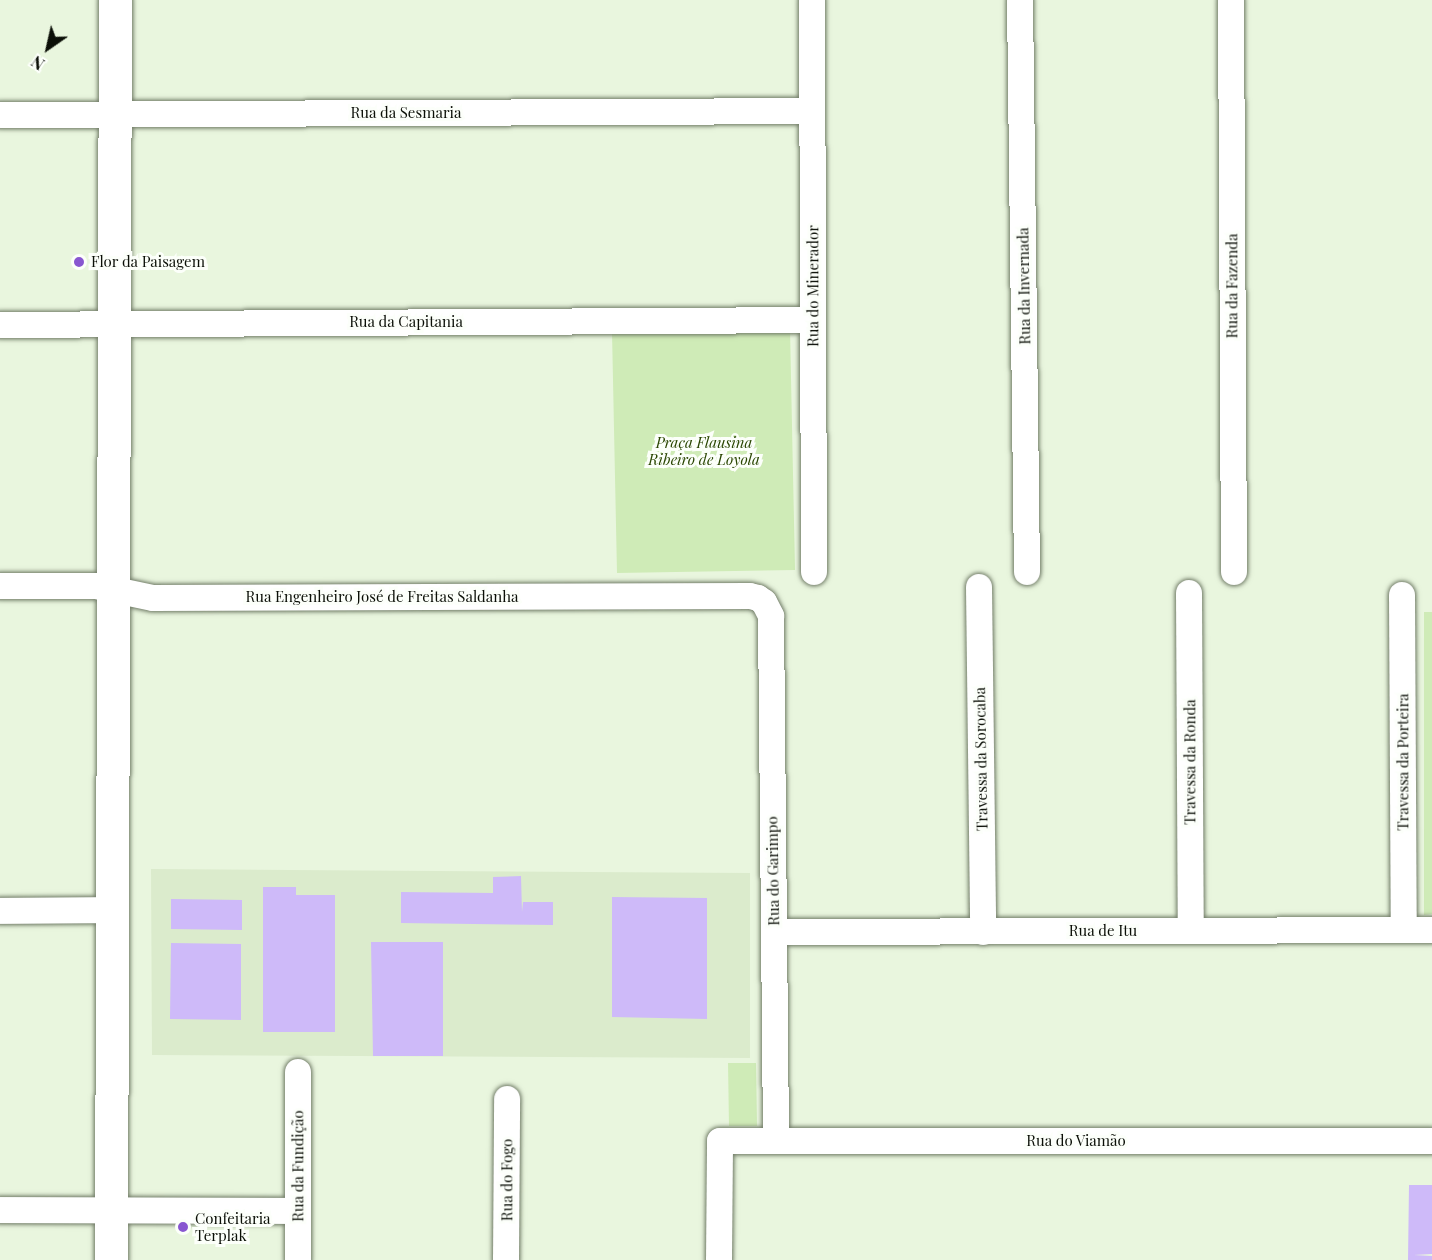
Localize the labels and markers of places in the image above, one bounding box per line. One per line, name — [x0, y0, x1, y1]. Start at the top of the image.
place label: Flor da Paisagem — [91, 253, 206, 271]
marker: Flor da Paisagem — [72, 255, 86, 269]
place label: Confeitaria Terplak — [195, 1209, 271, 1244]
marker: Confeitaria Terplak — [176, 1220, 190, 1234]

